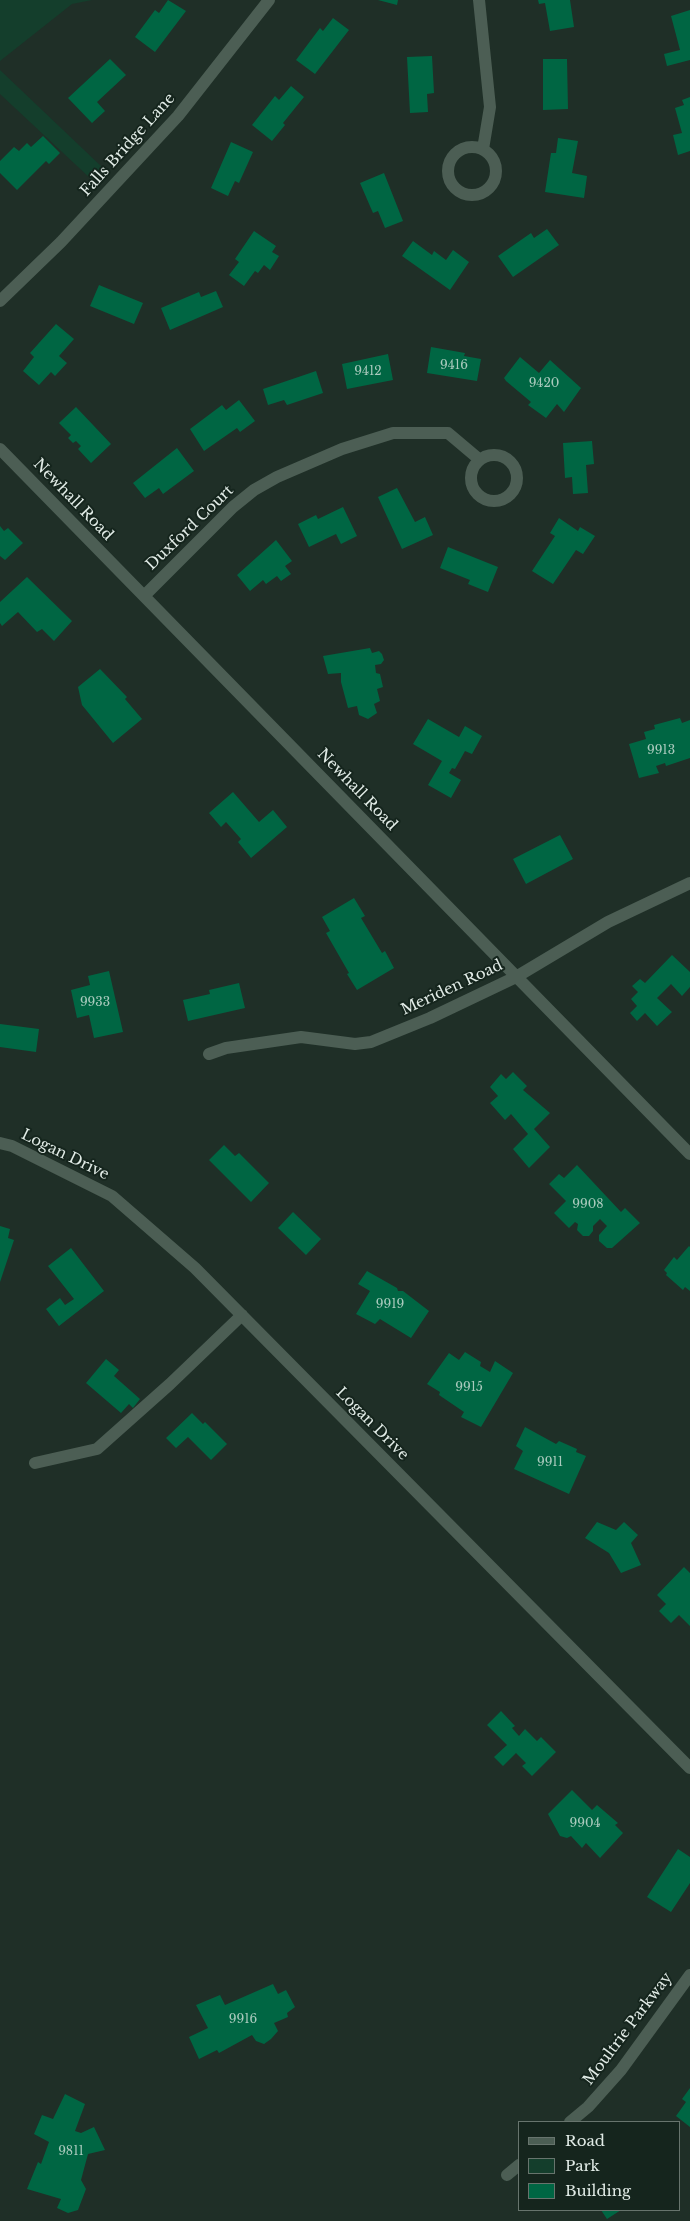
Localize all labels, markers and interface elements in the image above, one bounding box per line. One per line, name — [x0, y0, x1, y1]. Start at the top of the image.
street label: Falls Bridge Lane — [77, 90, 179, 200]
house number: 9416 — [440, 359, 468, 373]
house number: 9412 — [354, 365, 382, 379]
house number: 9420 — [529, 377, 559, 391]
street label: Newhall Road — [29, 455, 117, 545]
street label: Duxford Court — [143, 482, 237, 574]
house number: 9913 — [647, 744, 675, 758]
street label: Newhall Road — [313, 745, 401, 835]
street label: Meriden Road — [398, 957, 506, 1019]
house number: 9933 — [80, 996, 110, 1010]
street label: Logan Drive — [18, 1126, 112, 1184]
house number: 9908 — [572, 1198, 604, 1212]
house number: 9919 — [376, 1298, 404, 1312]
house number: 9915 — [455, 1381, 483, 1395]
street label: Logan Drive — [332, 1384, 412, 1464]
house number: 9911 — [537, 1456, 563, 1470]
house number: 9904 — [569, 1817, 601, 1831]
street label: Moultrie Parkway — [580, 1969, 676, 2089]
house number: 9916 — [229, 2013, 257, 2027]
legend — [518, 2121, 680, 2211]
text: Road — [565, 2131, 605, 2150]
house number: 9811 — [58, 2145, 84, 2159]
text: Park — [565, 2156, 600, 2175]
text: Building — [565, 2181, 631, 2200]

